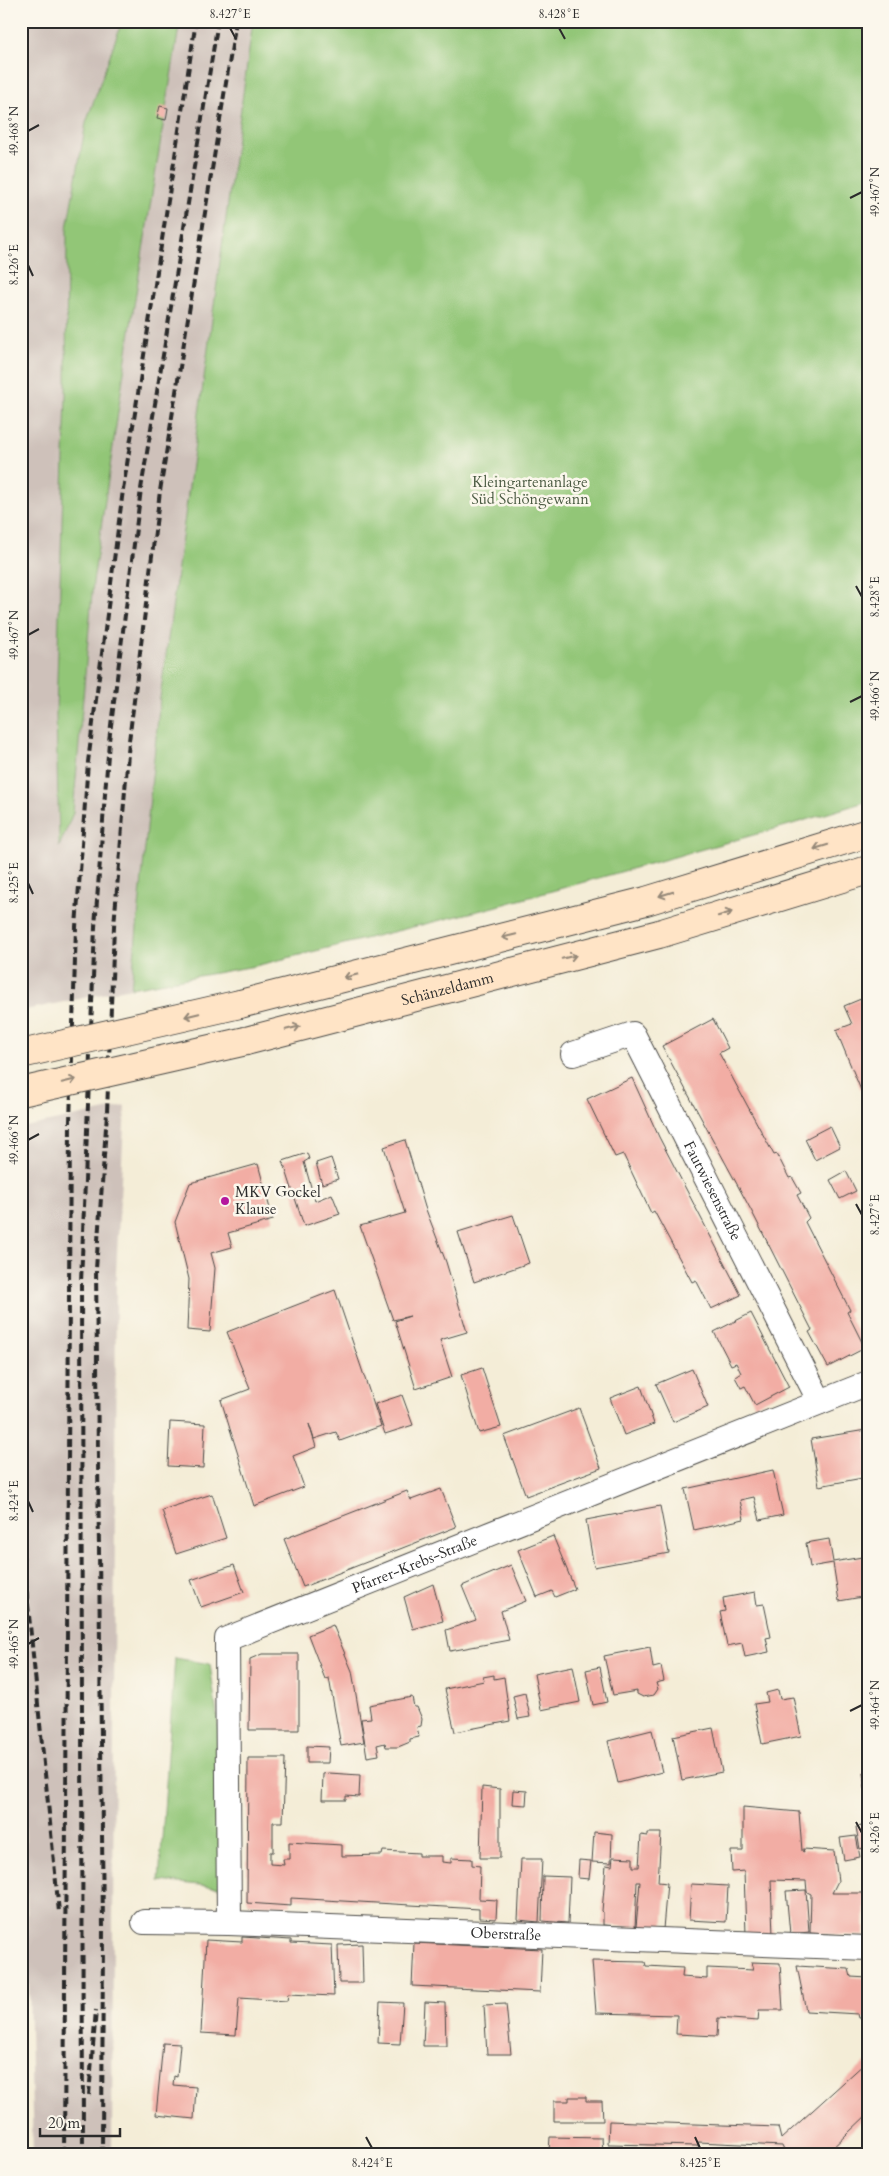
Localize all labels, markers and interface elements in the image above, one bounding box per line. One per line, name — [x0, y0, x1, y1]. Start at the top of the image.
text: 8.427°E — [209, 6, 251, 22]
text: 8.428°E — [538, 6, 580, 22]
text: 49.468°N — [6, 105, 22, 156]
text: 49.467°N — [867, 166, 883, 217]
text: 8.426°E — [6, 244, 22, 286]
park label: Kleingartenanlage Süd Schöngewann — [471, 472, 589, 509]
text: 8.428°E — [867, 576, 883, 618]
text: 49.467°N — [6, 609, 22, 660]
text: 49.466°N — [867, 670, 883, 721]
one-way arrow — [814, 842, 830, 852]
text: 8.425°E — [6, 862, 22, 904]
one-way arrow — [658, 890, 674, 900]
one-way arrow — [717, 908, 733, 918]
one-way arrow — [501, 931, 517, 941]
one-way arrow — [560, 952, 576, 961]
street label: Schänzeldamm — [399, 967, 496, 1010]
one-way arrow — [344, 972, 360, 981]
one-way arrow — [184, 1011, 200, 1020]
one-way arrow — [285, 1023, 301, 1033]
one-way arrow — [60, 1076, 76, 1085]
text: 49.466°N — [6, 1114, 22, 1165]
street label: Fautwiesenstraße — [679, 1138, 746, 1244]
place label: MKV Gockel Klause — [235, 1182, 321, 1219]
text: 8.427°E — [867, 1194, 883, 1236]
marker: MKV Gockel Klause — [219, 1195, 231, 1207]
text: 8.424°E — [6, 1480, 22, 1522]
street label: Pfarrer-Krebs-Straße — [349, 1530, 480, 1598]
text: 49.465°N — [6, 1618, 22, 1669]
text: 49.464°N — [867, 1679, 883, 1730]
text: 8.426°E — [867, 1812, 883, 1854]
street label: Oberstraße — [470, 1922, 542, 1945]
scale bar — [40, 2106, 120, 2138]
text: 20 m — [48, 2113, 80, 2133]
text: 8.424°E — [351, 2155, 393, 2171]
text: 8.425°E — [679, 2155, 721, 2171]

